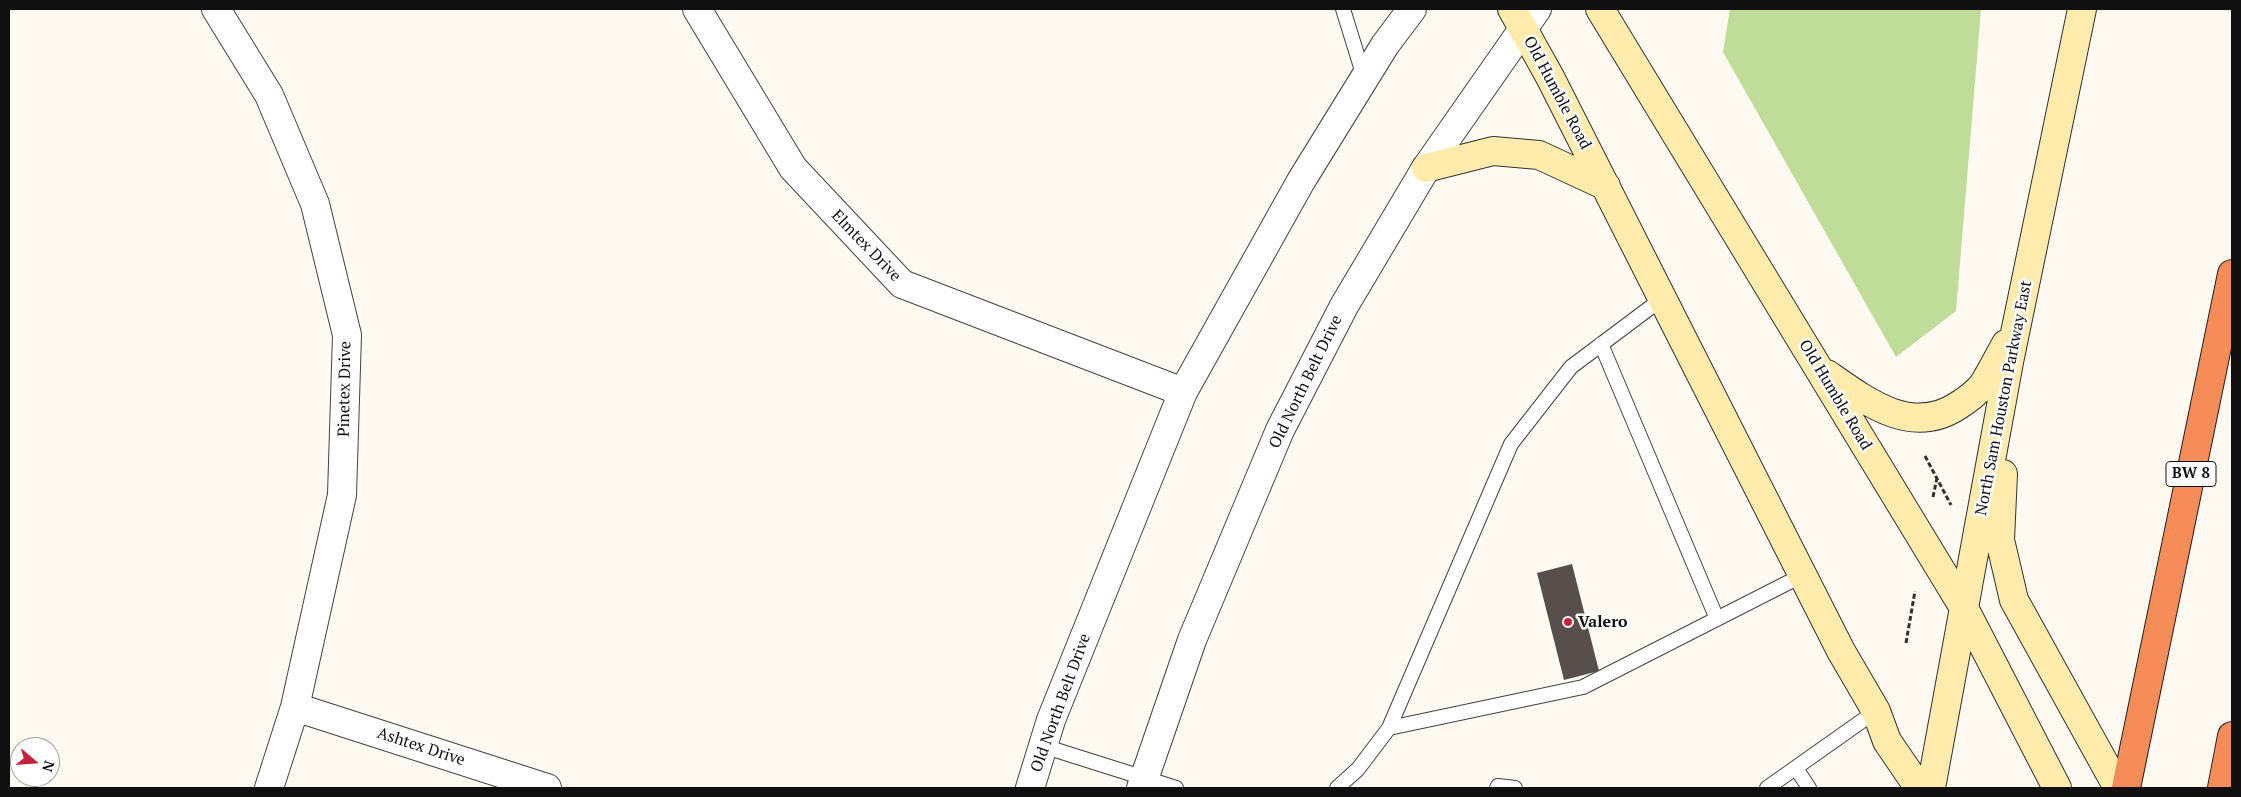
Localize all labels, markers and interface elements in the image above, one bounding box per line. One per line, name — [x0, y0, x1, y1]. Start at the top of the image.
street label: Old Humble Road — [1519, 33, 1595, 153]
street label: Elmtex Drive — [827, 206, 905, 286]
street label: North Sam Houston Parkway East — [1972, 279, 2036, 517]
street label: Old North Belt Drive — [1265, 312, 1347, 452]
street label: Old Humble Road — [1795, 336, 1875, 454]
street label: Pinetex Drive — [335, 341, 355, 437]
road number: BW 8 — [2166, 462, 2216, 486]
place label: Valero — [1578, 612, 1628, 632]
marker: Valero — [1562, 616, 1574, 628]
street label: Old North Belt Drive — [1027, 631, 1095, 775]
street label: Ashtex Drive — [375, 724, 467, 770]
north arrow — [10, 737, 60, 787]
text: N — [38, 758, 59, 774]

